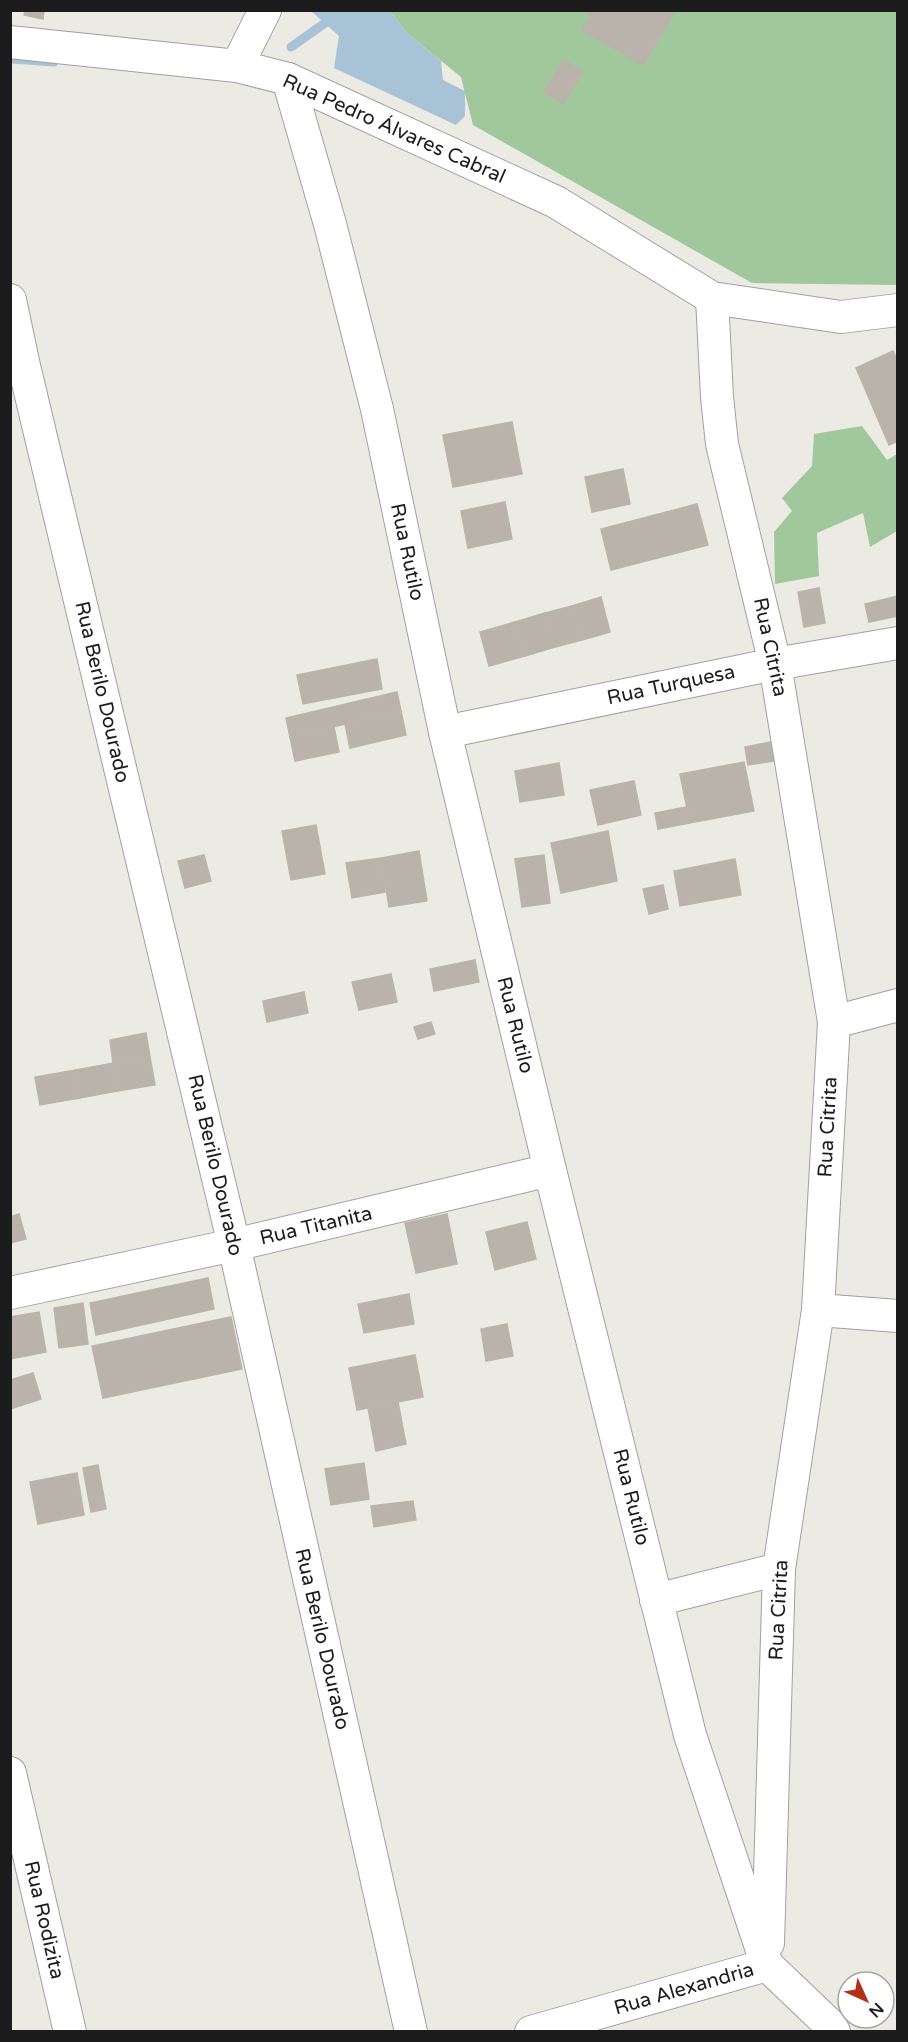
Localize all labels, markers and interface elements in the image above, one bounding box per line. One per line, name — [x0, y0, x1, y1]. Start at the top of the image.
street label: Rua Pedro Álvares Cabral — [279, 68, 510, 189]
street label: Rua Rutilo — [385, 501, 429, 603]
street label: Rua Citrita — [748, 595, 792, 699]
street label: Rua Berilo Dourado — [69, 599, 135, 785]
street label: Rua Turquesa — [605, 660, 737, 710]
street label: Rua Rutilo — [491, 974, 539, 1076]
street label: Rua Berilo Dourado — [182, 1072, 248, 1258]
street label: Rua Citrita — [813, 1076, 843, 1178]
street label: Rua Titanita — [257, 1201, 375, 1251]
street label: Rua Rutilo — [607, 1446, 655, 1548]
street label: Rua Berilo Dourado — [289, 1546, 355, 1732]
street label: Rua Citrita — [764, 1559, 794, 1661]
street label: Rua Rodizita — [19, 1859, 69, 1981]
street label: Rua Alexandria — [611, 1958, 757, 2020]
north arrow — [836, 1970, 896, 2030]
text: N — [864, 1998, 888, 2022]

